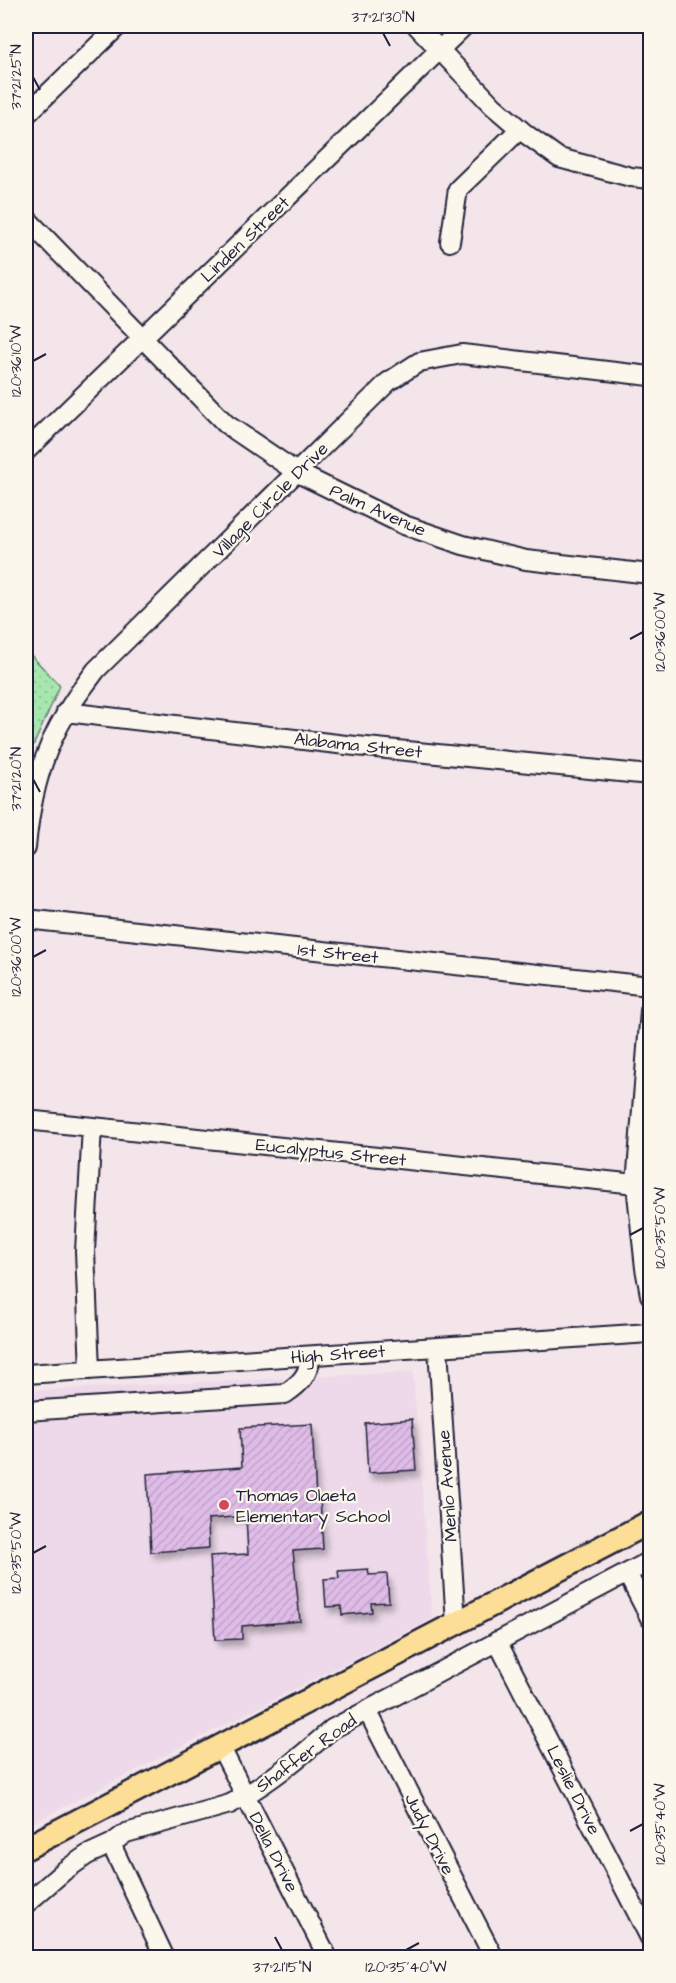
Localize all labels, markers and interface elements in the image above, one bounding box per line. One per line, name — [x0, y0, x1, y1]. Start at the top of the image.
text: 37°21'30"N — [351, 7, 415, 28]
text: 37°21'25"N — [6, 44, 27, 110]
street label: Linden Street — [195, 190, 296, 288]
text: 120°36'10"W — [6, 325, 27, 397]
street label: Village Circle Drive — [207, 437, 335, 565]
street label: Palm Avenue — [326, 478, 430, 543]
text: 120°36'00"W — [650, 592, 671, 672]
street label: Alabama Street — [293, 726, 424, 765]
text: 37°21'20"N — [6, 747, 27, 811]
text: 120°36'00"W — [6, 917, 27, 997]
street label: 1st Street — [296, 937, 380, 970]
street label: Eucalyptus Street — [254, 1132, 408, 1174]
text: 120°35'50"W — [650, 1187, 671, 1269]
street label: High Street — [290, 1339, 387, 1371]
street label: Menlo Avenue — [431, 1429, 464, 1543]
place label: Thomas Olaeta Elementary School — [236, 1483, 391, 1530]
marker: Thomas Olaeta Elementary School — [217, 1498, 231, 1512]
text: 120°35'50"W — [6, 1512, 27, 1594]
street label: Shaffer Road — [251, 1708, 362, 1799]
street label: Leslie Drive — [540, 1741, 607, 1839]
text: 120°35'40"W — [650, 1783, 671, 1865]
street label: Judy Drive — [397, 1789, 461, 1880]
street label: Della Drive — [243, 1808, 305, 1897]
text: 37°21'15"N — [253, 1957, 311, 1978]
text: 120°35'40"W — [365, 1957, 447, 1978]

